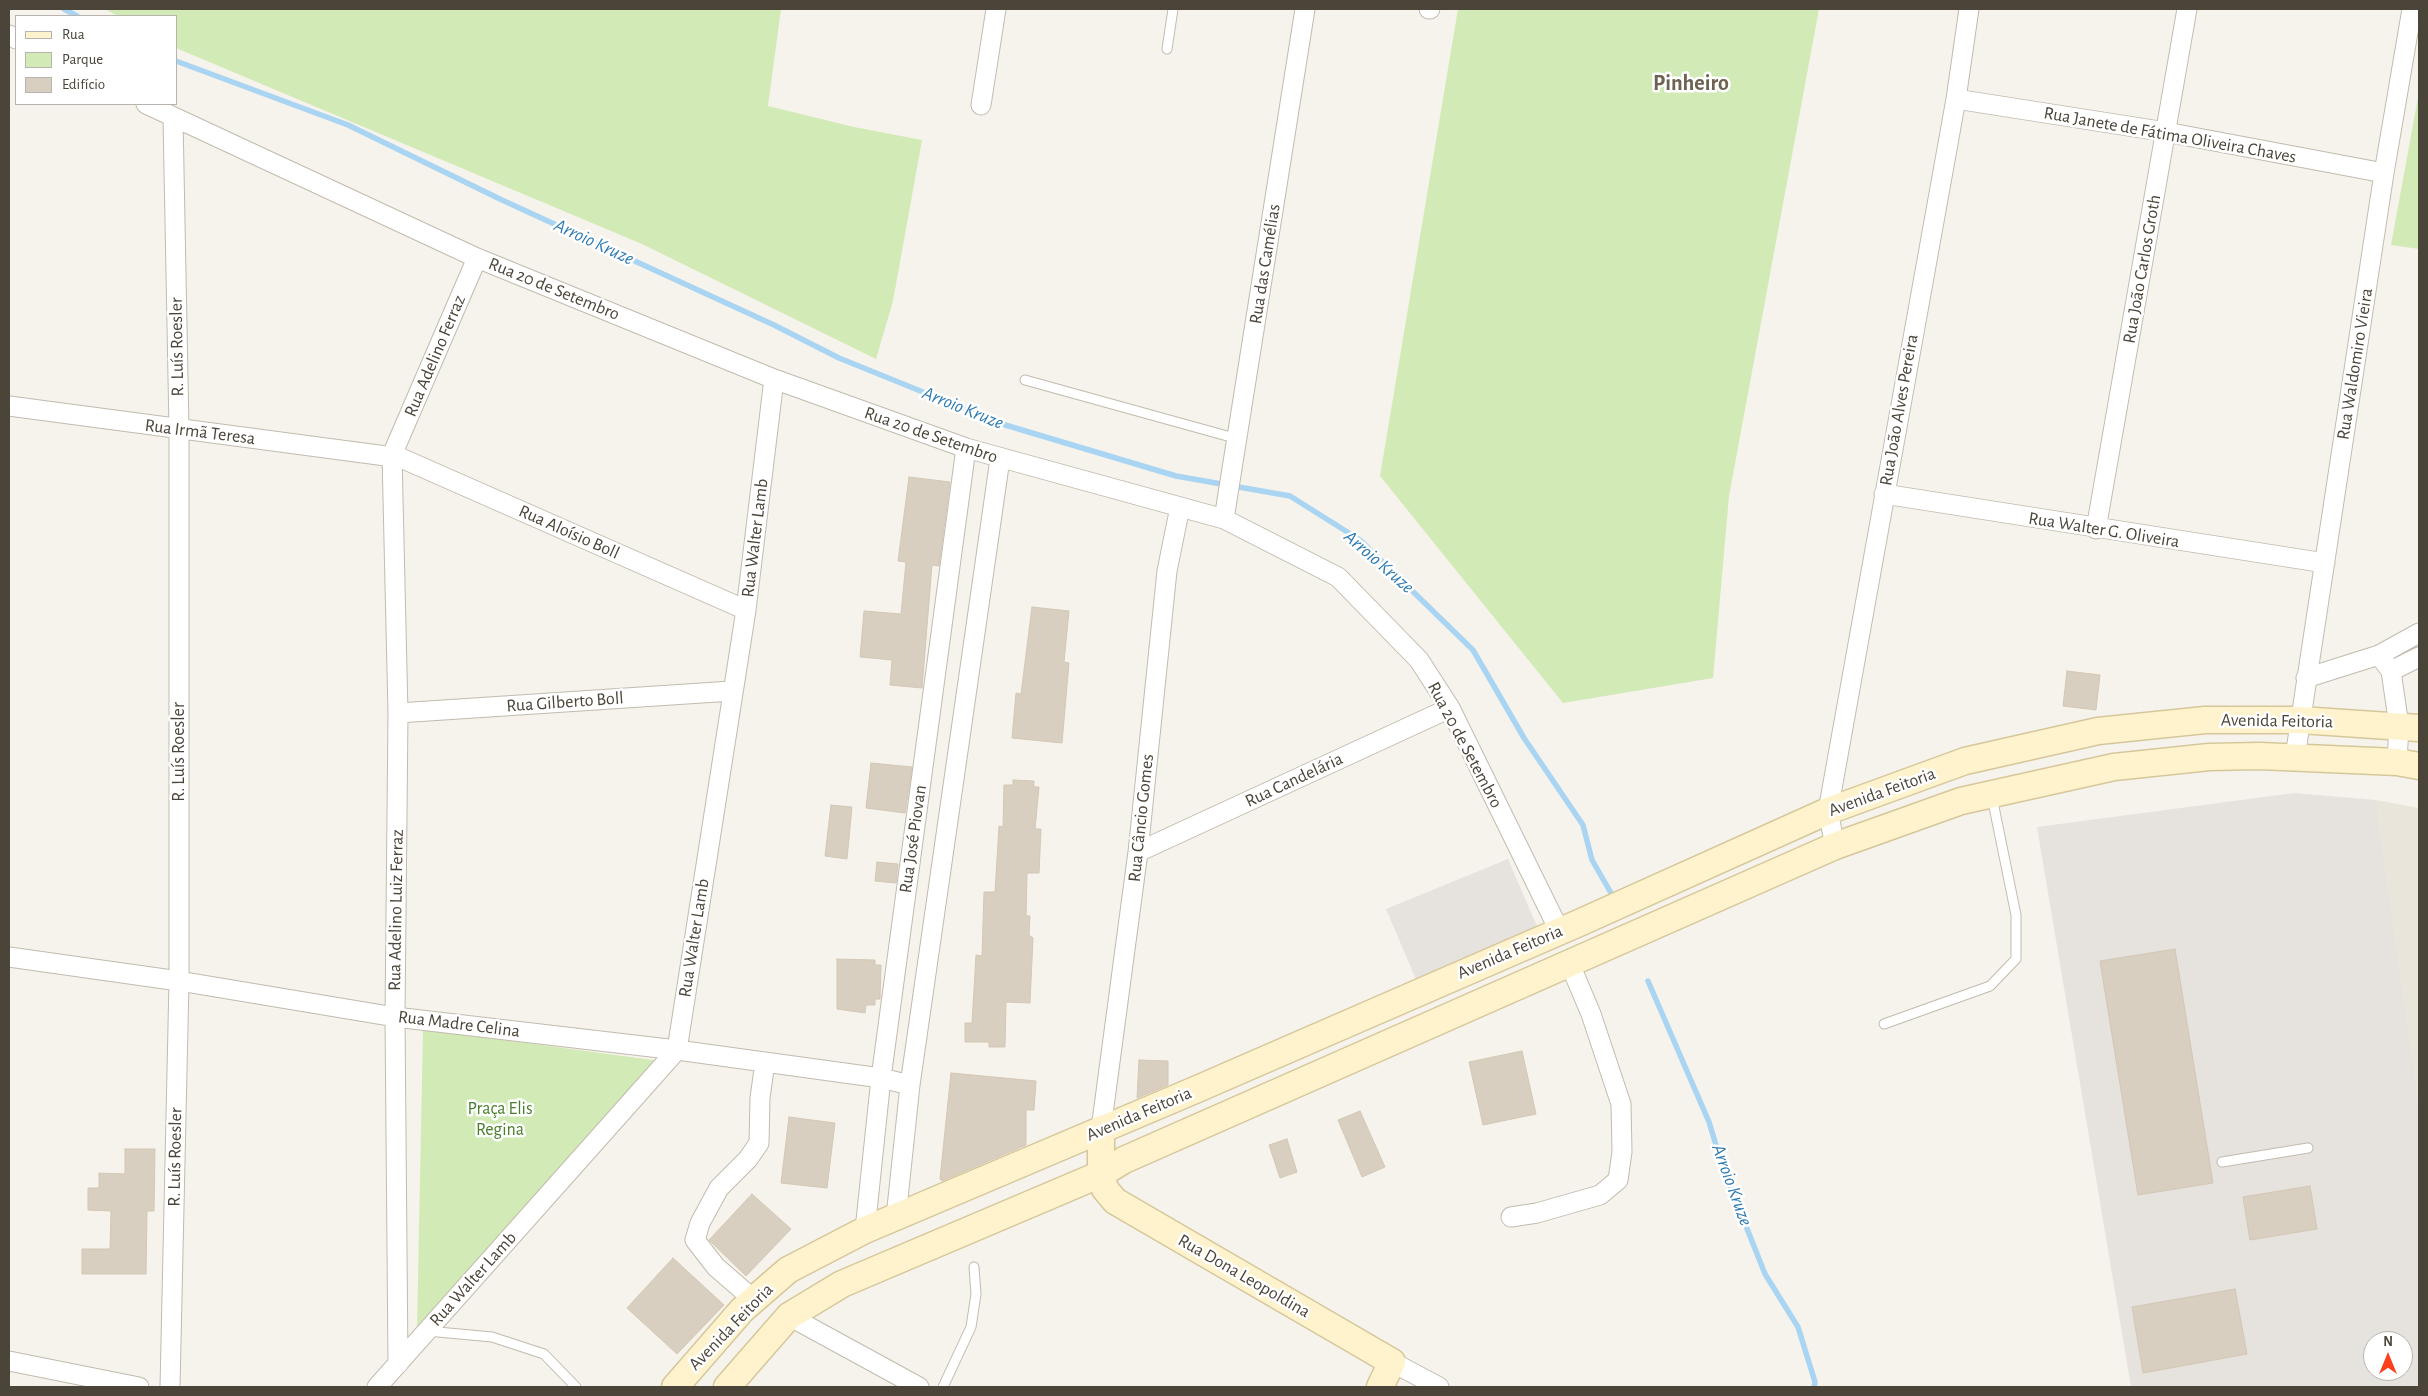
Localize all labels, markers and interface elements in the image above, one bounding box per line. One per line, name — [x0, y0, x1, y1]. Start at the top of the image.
legend — [15, 15, 178, 105]
text: Rua — [62, 27, 85, 42]
text: Parque — [62, 52, 103, 67]
district label: Pinheiro — [1653, 70, 1729, 96]
text: Edifício — [62, 77, 105, 92]
street label: Rua Janete de Fátima Oliveira Chaves — [2042, 102, 2298, 168]
street label: Rua João Carlos Groth — [2118, 193, 2166, 345]
street label: Rua das Camélias — [1245, 202, 1285, 326]
water label: Arroio Kruze — [551, 214, 637, 270]
street label: Rua 20 de Setembro — [485, 253, 623, 325]
street label: Rua Waldomiro Vieira — [2332, 287, 2378, 441]
street label: Rua Adelino Ferraz — [400, 292, 470, 420]
street label: R. Luís Roesler — [165, 297, 189, 397]
street label: Rua João Alves Pereira — [1875, 332, 1923, 488]
water label: Arroio Kruze — [919, 381, 1007, 435]
street label: Rua 20 de Setembro — [861, 402, 1001, 468]
street label: Rua Irmã Teresa — [143, 415, 257, 449]
street label: Rua Walter Lamb — [737, 477, 773, 599]
street label: Rua Aloísio Boll — [515, 500, 623, 564]
street label: Rua Walter G. Oliveira — [2027, 507, 2181, 553]
water label: Arroio Kruze — [1339, 525, 1419, 599]
street label: Rua 20 de Setembro — [1423, 678, 1507, 812]
street label: Rua Gilberto Boll — [506, 687, 624, 717]
street label: R. Luís Roesler — [168, 702, 190, 802]
street label: Avenida Feitoria — [2221, 709, 2333, 733]
street label: Rua Candelária — [1242, 748, 1346, 812]
street label: Rua Câncio Gomes — [1124, 753, 1158, 883]
street label: Avenida Feitoria — [1825, 763, 1939, 821]
street label: Rua José Piovan — [895, 783, 931, 895]
street label: Rua Adelino Luiz Ferraz — [384, 829, 408, 991]
street label: Rua Walter Lamb — [674, 877, 714, 999]
street label: Avenida Feitoria — [1454, 920, 1566, 984]
street label: Rua Madre Celina — [397, 1006, 521, 1042]
street label: Avenida Feitoria — [1083, 1082, 1195, 1146]
park label: Praça Elis Regina — [467, 1098, 533, 1140]
street label: R. Luís Roesler — [163, 1107, 187, 1207]
water label: Arroio Kruze — [1707, 1141, 1757, 1229]
street label: Rua Walter Lamb — [425, 1227, 521, 1331]
street label: Rua Dona Leopoldina — [1174, 1229, 1314, 1323]
street label: Avenida Feitoria — [684, 1279, 778, 1375]
north arrow — [2363, 1331, 2413, 1381]
text: N — [2383, 1335, 2393, 1349]

